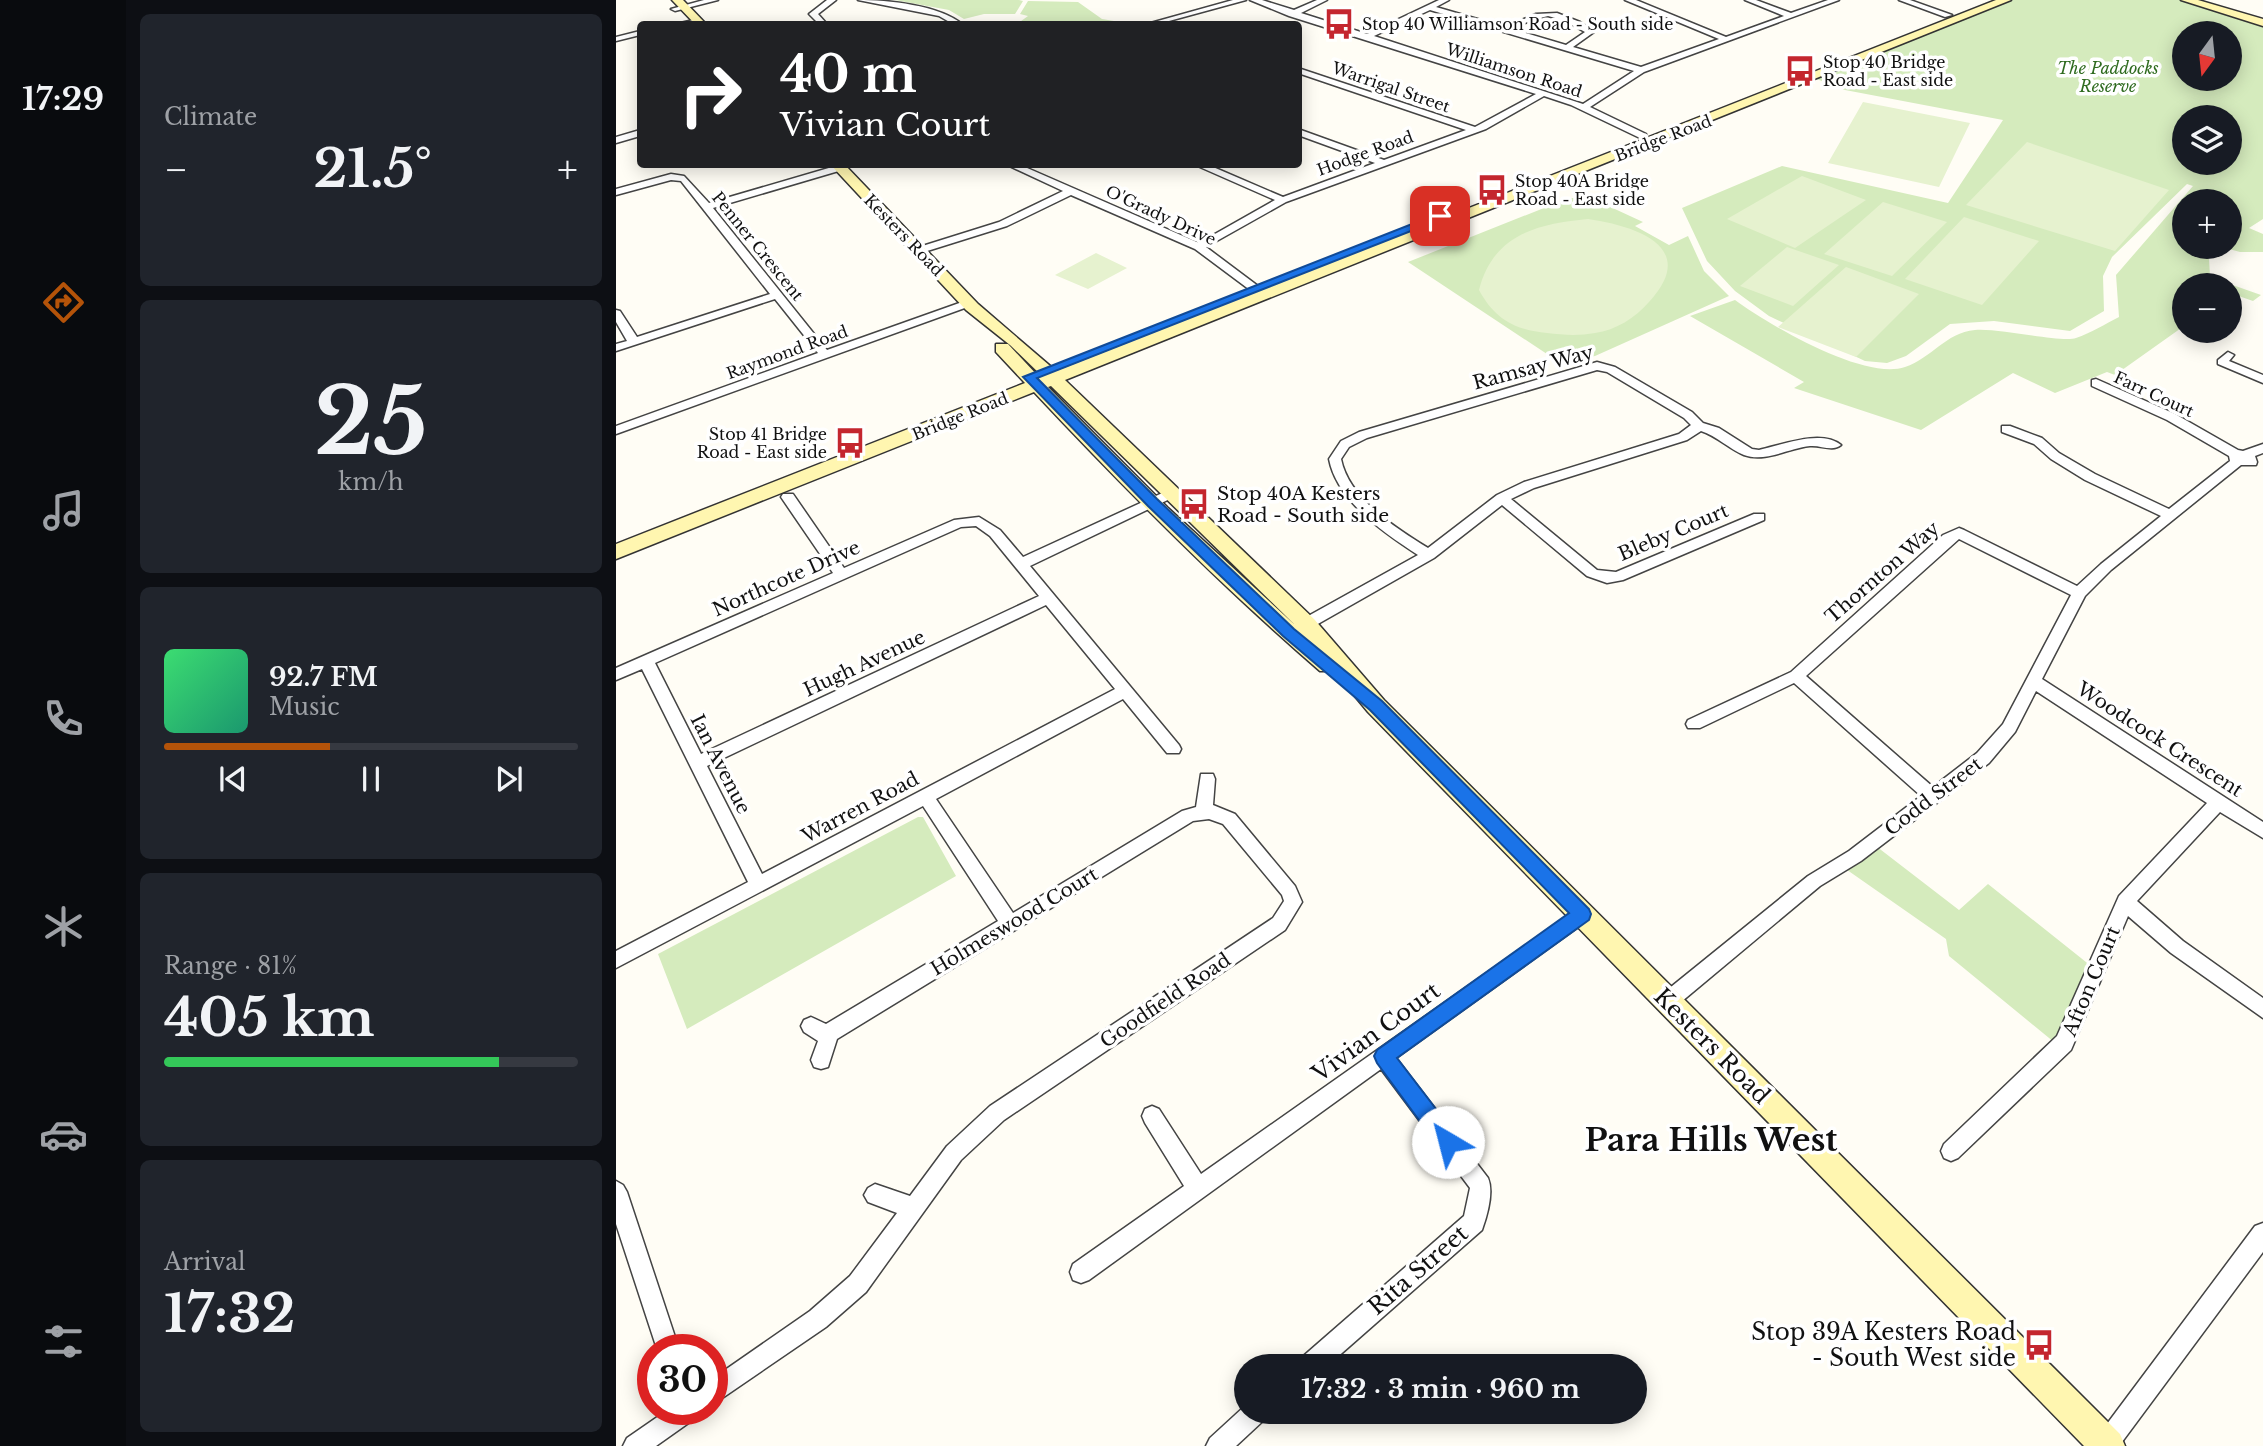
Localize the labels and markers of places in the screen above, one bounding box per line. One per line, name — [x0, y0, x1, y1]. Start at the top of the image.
bus stop icon: Stop 40 Williamson Road - South side — [1322, 7, 1356, 41]
place label: Stop 40 Williamson Road - South side — [1362, 14, 1673, 34]
place label: Stop 40 Bridge Road - East side — [1823, 52, 1953, 90]
bus stop icon: Stop 40 Bridge Road - East side — [1783, 54, 1817, 88]
place label: Stop 40A Bridge Road - East side — [1515, 171, 1649, 209]
bus stop icon: Stop 40A Bridge Road - East side — [1475, 173, 1509, 207]
pin — [1410, 186, 1470, 246]
place label: Stop 41 Bridge Road - East side — [697, 424, 827, 462]
bus stop icon: Stop 41 Bridge Road - East side — [833, 426, 867, 460]
place label: Stop 40A Kesters Road - South side — [1217, 482, 1389, 527]
bus stop icon: Stop 40A Kesters Road - South side — [1177, 487, 1211, 521]
place label: Stop 39A Kesters Road - South West side — [1751, 1318, 2016, 1372]
bus stop icon: Stop 39A Kesters Road - South West side — [2022, 1328, 2056, 1362]

